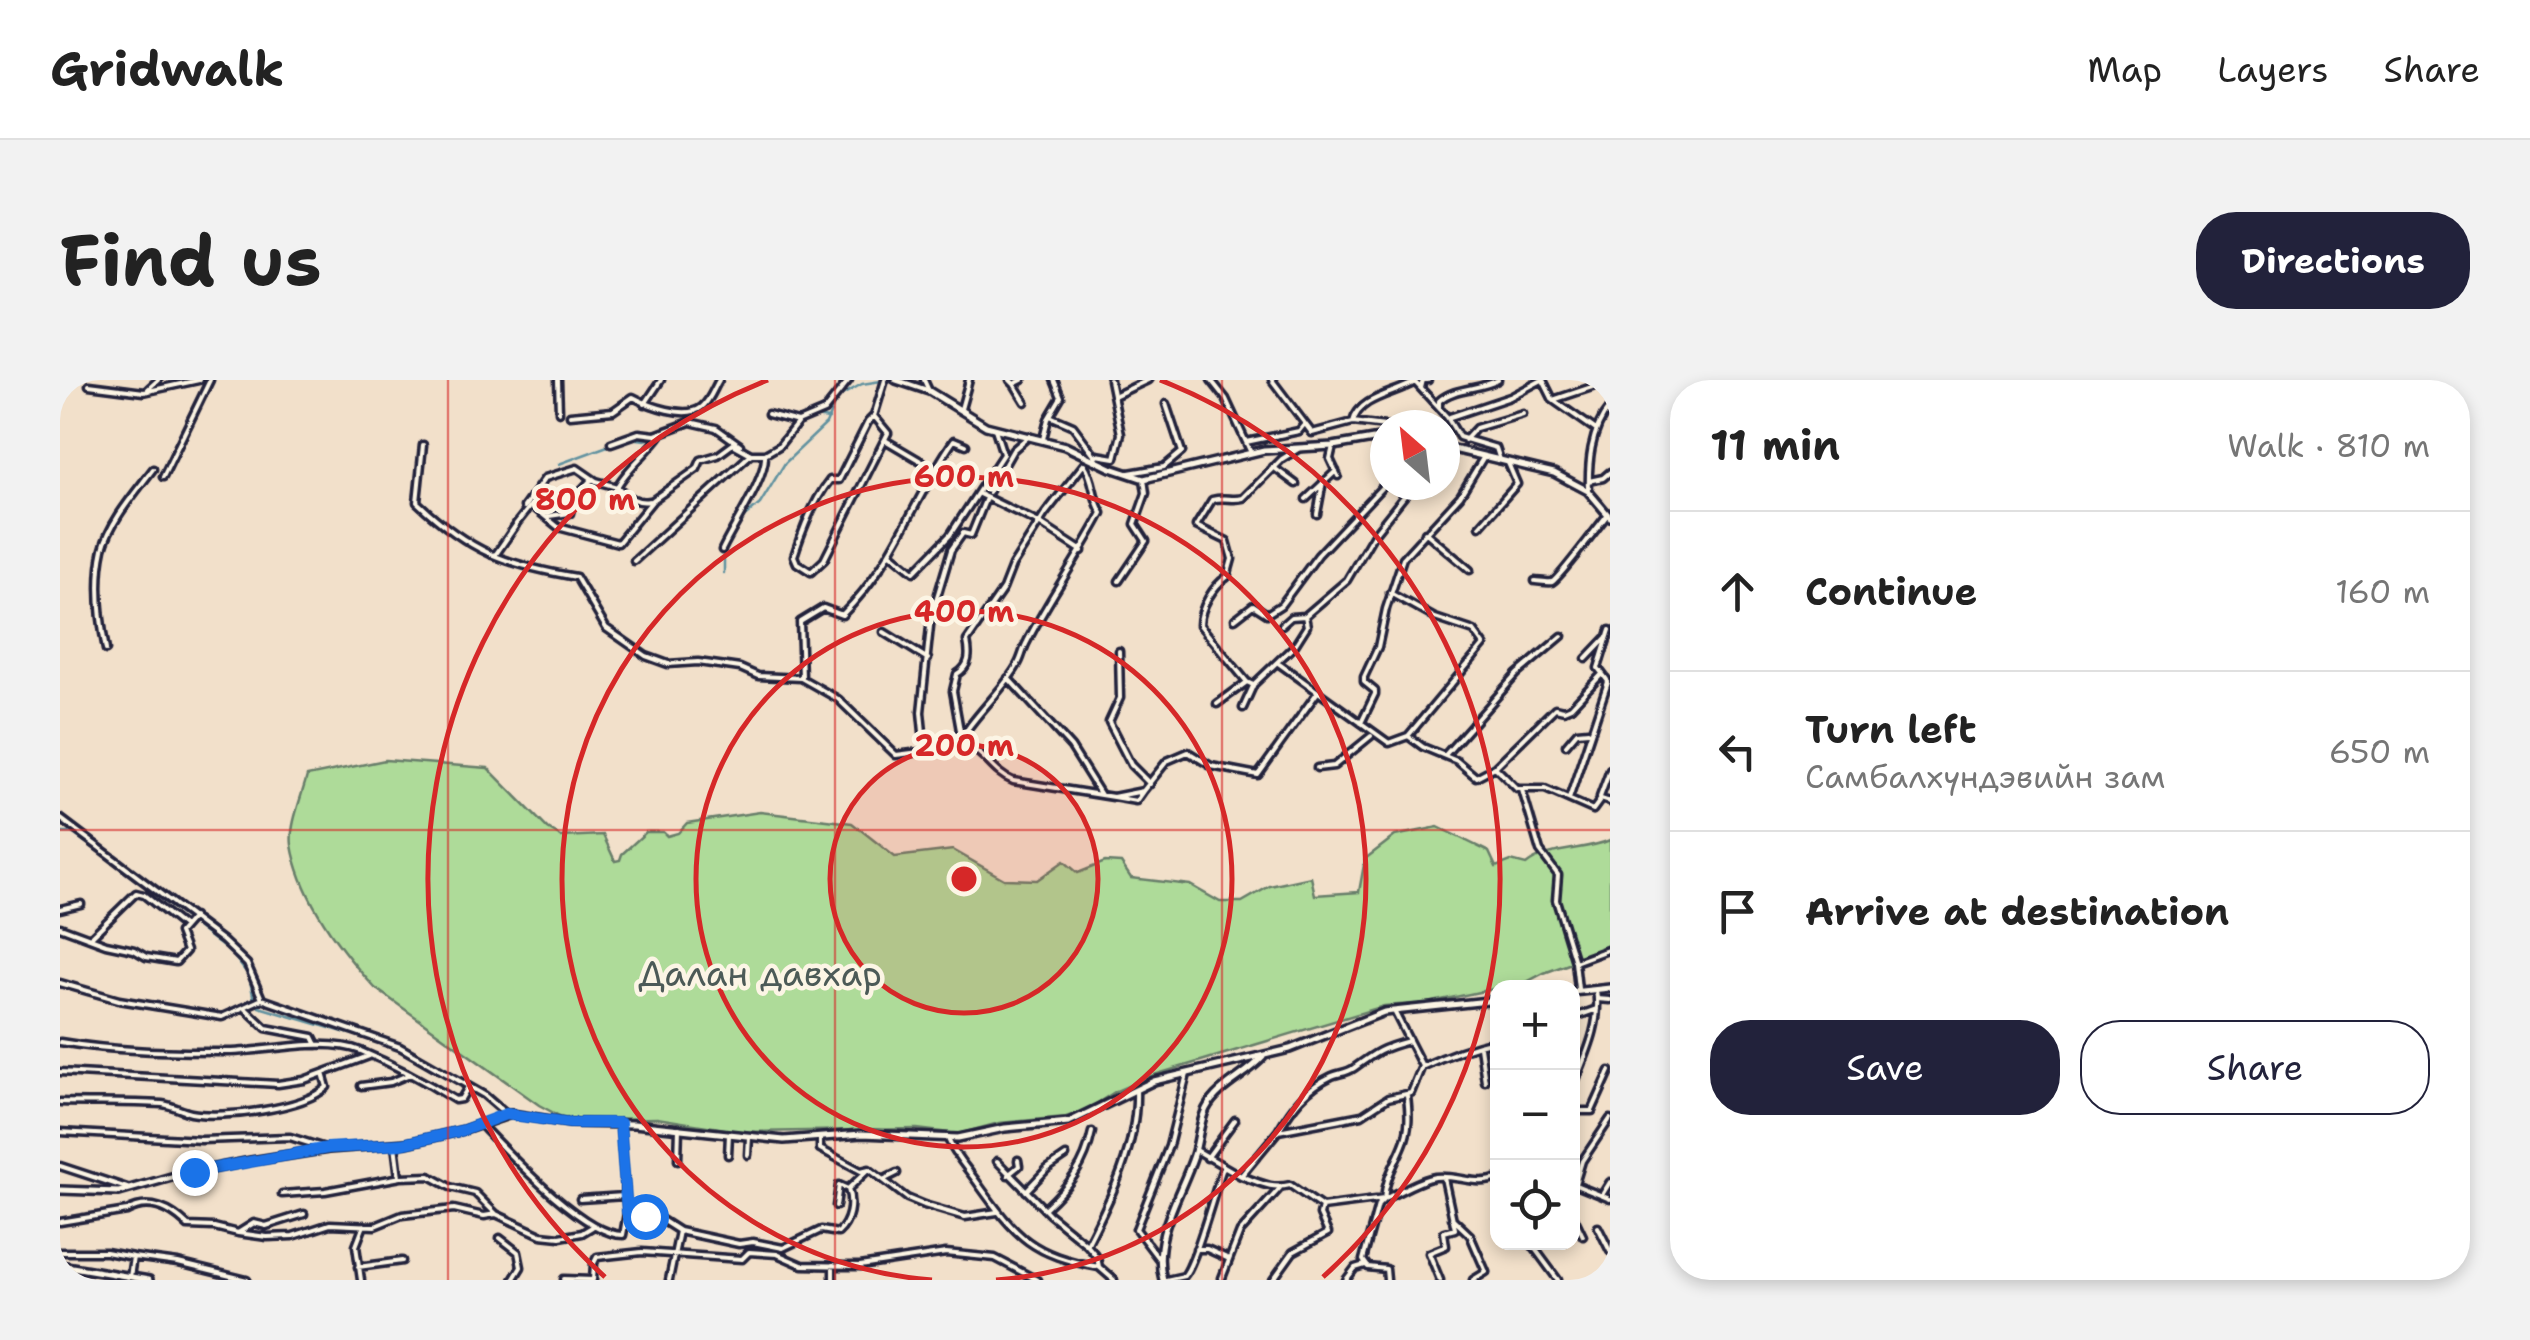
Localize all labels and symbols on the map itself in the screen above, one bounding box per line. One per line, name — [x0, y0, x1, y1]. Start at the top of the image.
north arrow — [1370, 410, 1460, 500]
text: 600 m — [914, 456, 1014, 497]
text: 800 m — [535, 479, 635, 520]
text: 400 m — [914, 591, 1014, 632]
text: 200 m — [914, 725, 1014, 766]
centre of rings — [946, 861, 982, 897]
park label: Далан давхар — [638, 950, 882, 997]
route end — [172, 1150, 218, 1196]
route start — [623, 1194, 669, 1240]

